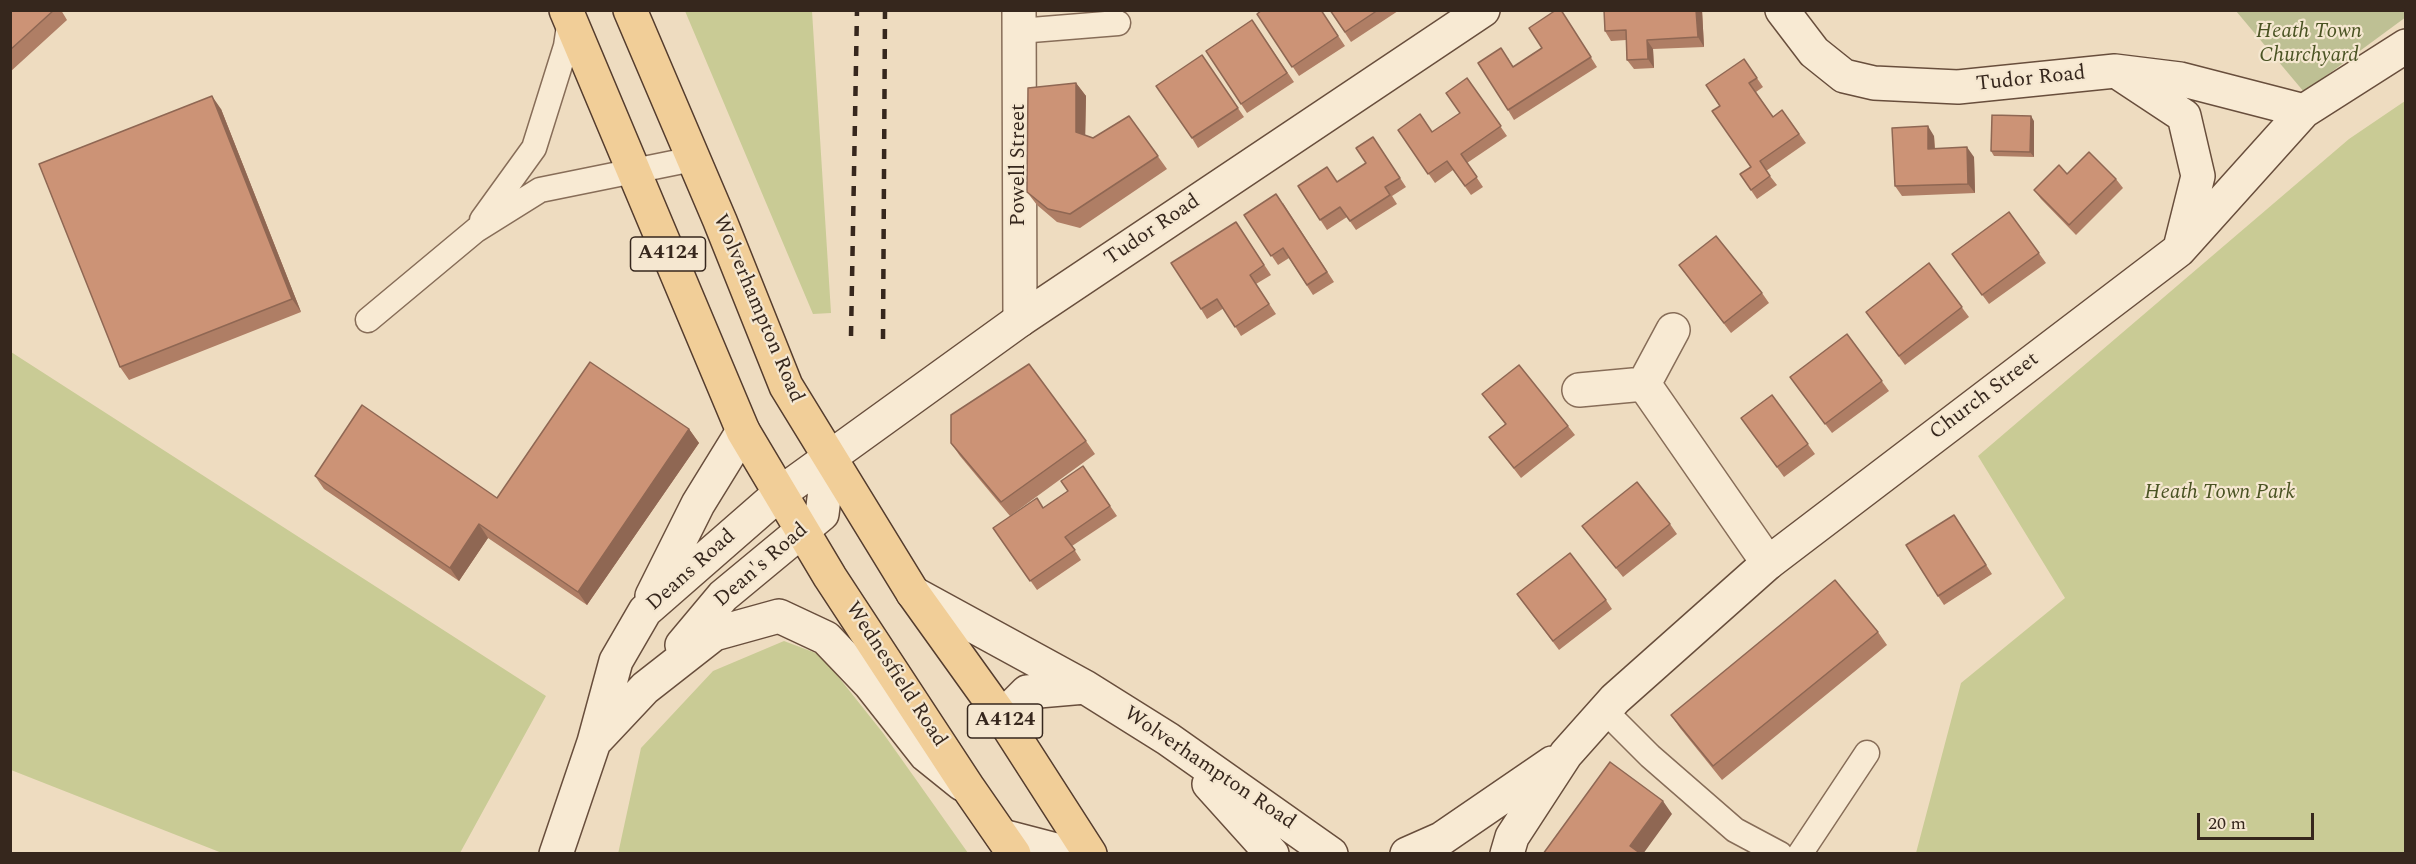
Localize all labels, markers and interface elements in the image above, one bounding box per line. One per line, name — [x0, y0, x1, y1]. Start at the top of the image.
park label: Heath Town Churchyard — [2256, 20, 2362, 70]
street label: Tudor Road — [1975, 62, 2087, 98]
street label: Powell Street — [1007, 104, 1033, 226]
street label: Tudor Road — [1100, 190, 1206, 272]
street label: Wolverhampton Road — [706, 211, 808, 407]
road number: A4124 — [630, 237, 706, 271]
street label: Church Street — [1925, 348, 2045, 446]
park label: Heath Town Park — [2145, 481, 2295, 507]
street label: Dean's Road — [710, 518, 814, 614]
street label: Deans Road — [642, 525, 742, 617]
street label: Wednesfield Road — [839, 598, 951, 752]
street label: Wolverhampton Road — [1118, 702, 1300, 836]
road number: A4124 — [968, 704, 1042, 738]
scale bar — [2200, 801, 2317, 839]
text: 20 m — [2208, 810, 2246, 837]

